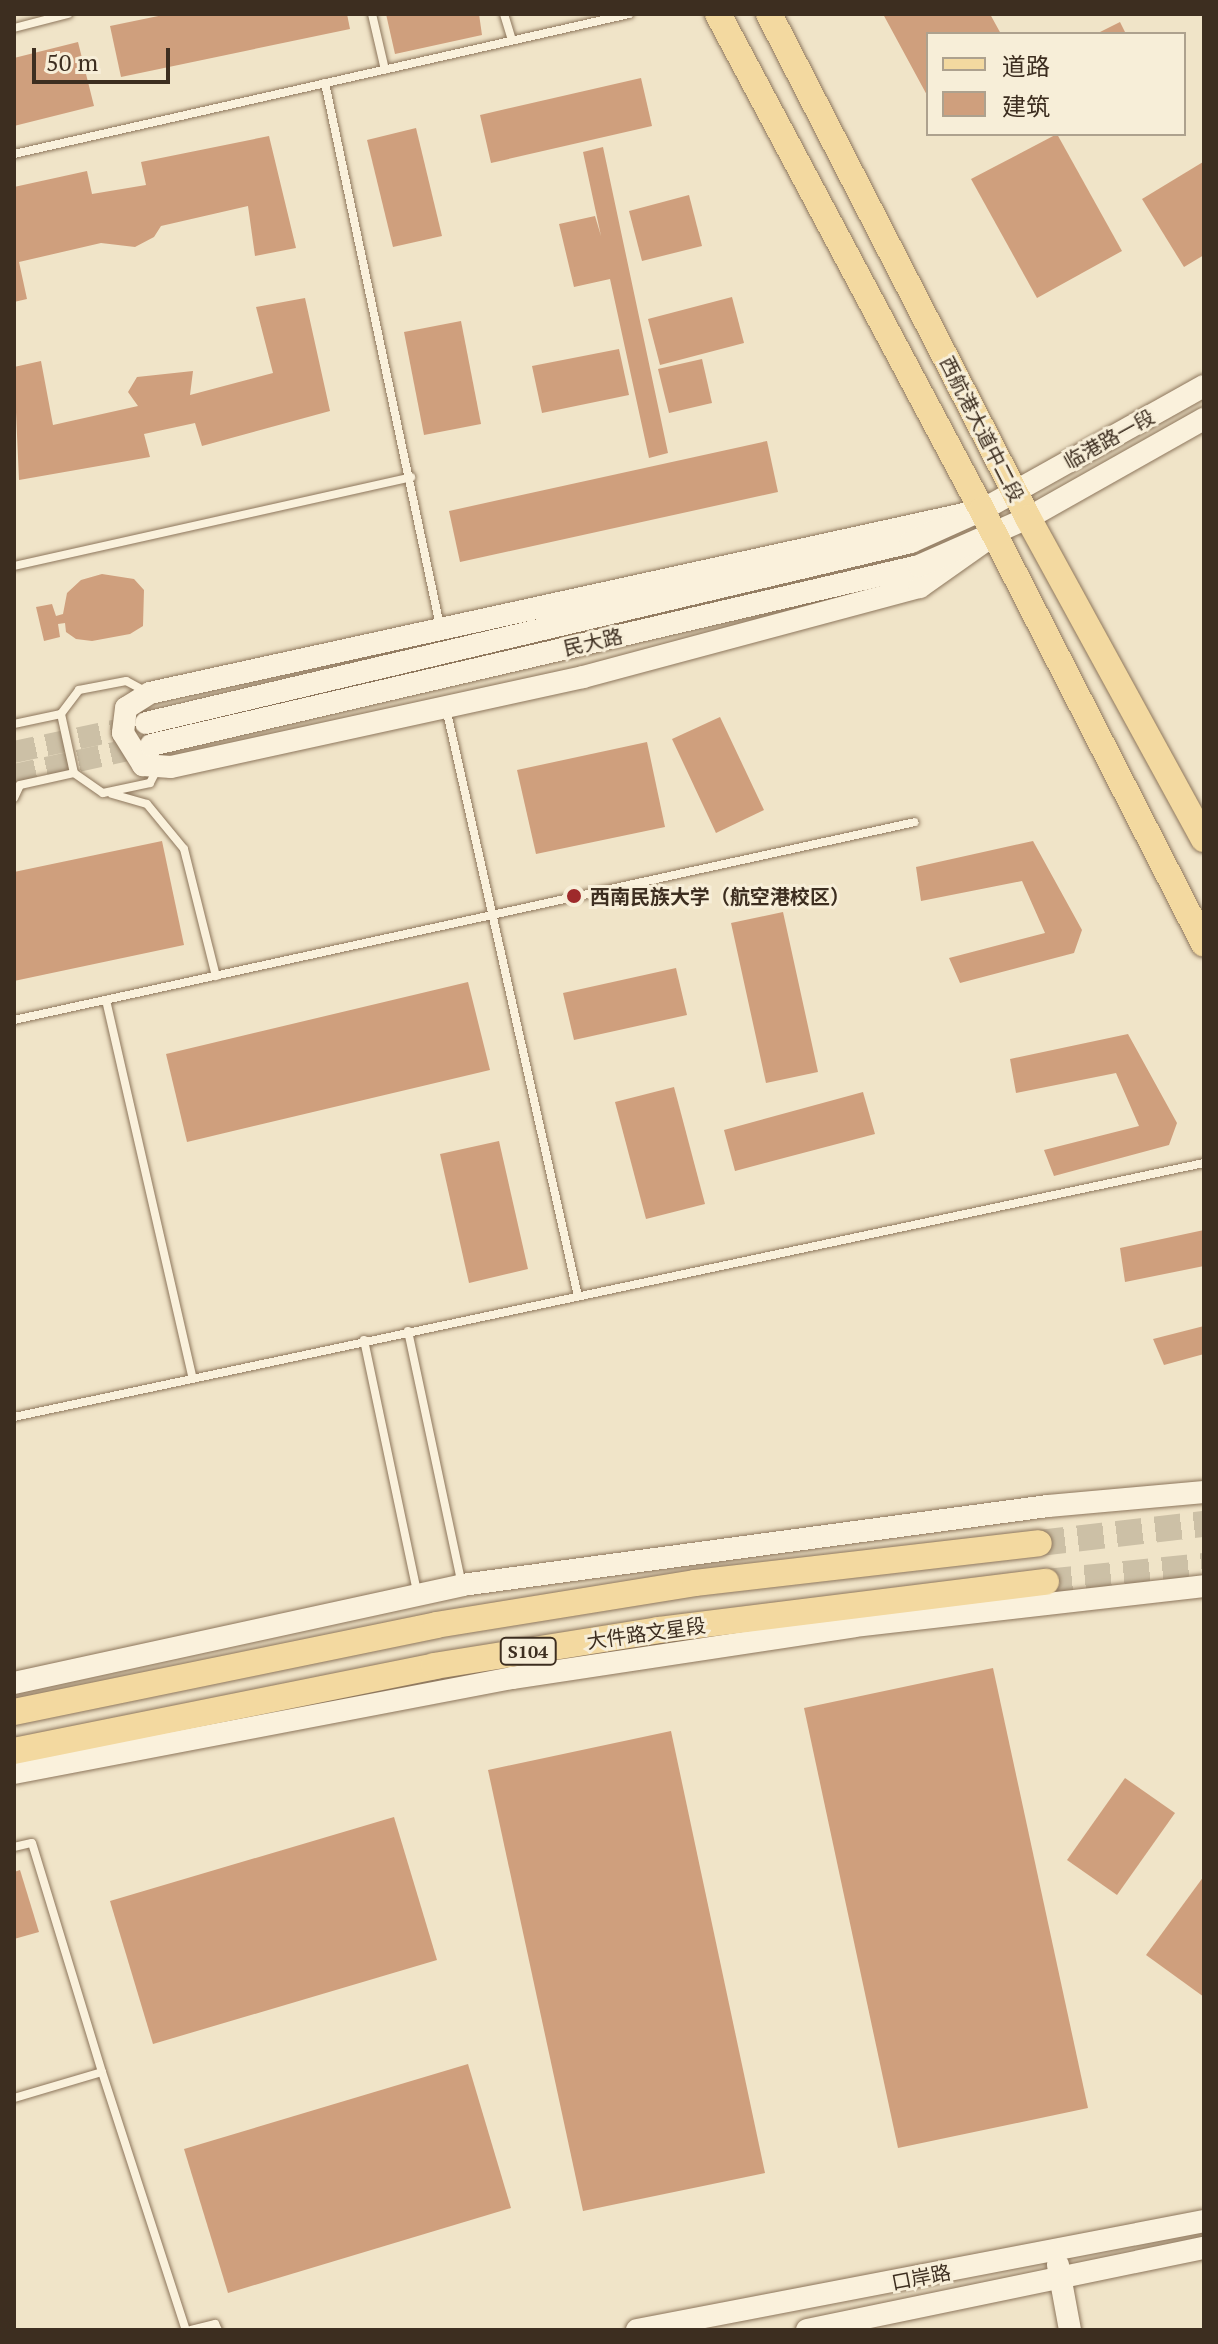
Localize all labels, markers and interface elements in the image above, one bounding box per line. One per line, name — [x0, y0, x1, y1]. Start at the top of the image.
scale bar — [36, 32, 174, 82]
legend — [926, 32, 1186, 136]
text: 50 m — [46, 46, 98, 78]
text: 道路 — [1002, 50, 1050, 82]
text: 建筑 — [1002, 90, 1050, 122]
street label: 西航港大道中二段 — [935, 352, 1029, 506]
street label: 临港路一段 — [1059, 404, 1159, 474]
street label: 民大路 — [561, 624, 625, 660]
place label: 西南民族大学（航空港校区） — [590, 884, 850, 908]
marker: 西南民族大学（航空港校区） — [565, 887, 583, 905]
street label: 大件路文星段 — [585, 1613, 707, 1653]
road number: S104 — [498, 1637, 558, 1665]
street label: 口岸路 — [889, 2259, 953, 2295]

